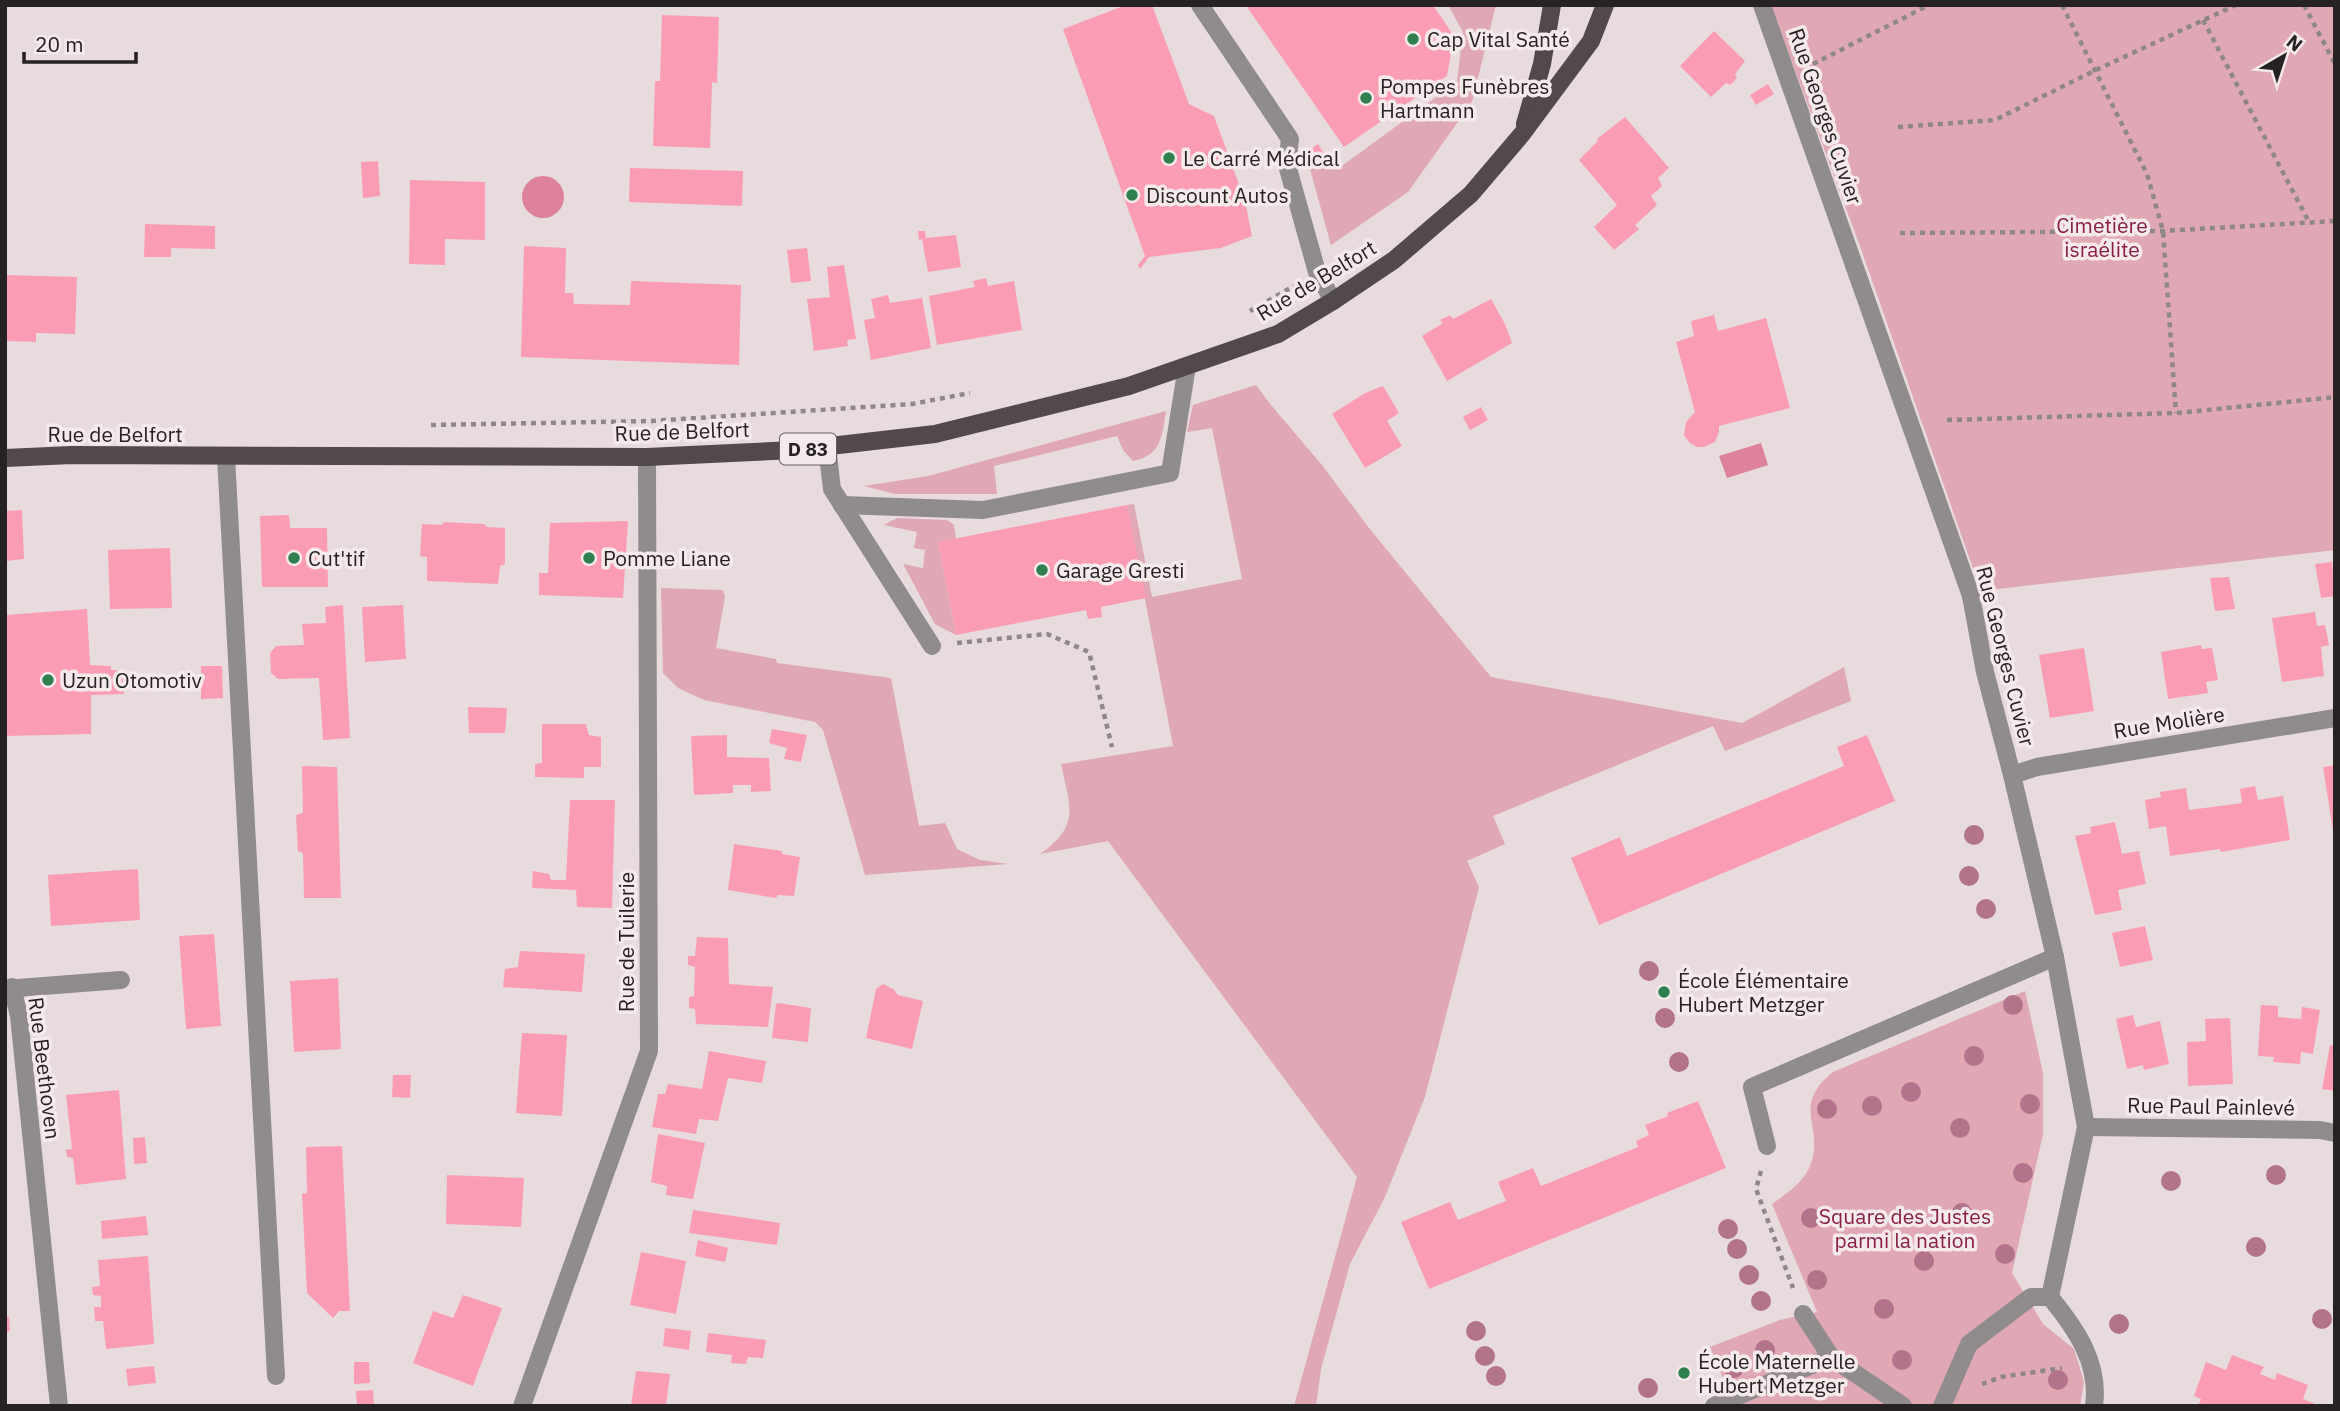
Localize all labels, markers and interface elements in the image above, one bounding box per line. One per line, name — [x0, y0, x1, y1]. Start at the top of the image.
scale bar — [24, 21, 136, 65]
north arrow — [2249, 21, 2319, 91]
street label: Rue Georges Cuvier — [1783, 24, 1869, 208]
place label: Cap Vital Santé — [1427, 25, 1570, 53]
text: N — [2282, 29, 2308, 56]
text: 20 m — [35, 30, 84, 58]
marker: Cap Vital Santé — [1405, 31, 1421, 47]
place label: Pompes Funèbres Hartmann — [1380, 72, 1549, 124]
marker: Pompes Funèbres Hartmann — [1358, 90, 1374, 106]
place label: Le Carré Médical — [1183, 144, 1340, 172]
marker: Le Carré Médical — [1161, 150, 1177, 166]
place label: Discount Autos — [1146, 181, 1289, 209]
marker: Discount Autos — [1124, 187, 1140, 203]
park label: Cimetière israélite — [2056, 211, 2148, 263]
street label: Rue de Belfort — [1251, 233, 1381, 327]
street label: Rue de Belfort — [614, 415, 750, 447]
street label: Rue de Belfort — [47, 420, 183, 448]
road number: D 83 — [780, 433, 836, 464]
place label: Cut'tif — [308, 544, 365, 572]
place label: Pomme Liane — [603, 544, 731, 572]
marker: Cut'tif — [286, 550, 302, 566]
marker: Pomme Liane — [581, 550, 597, 566]
place label: Garage Gresti — [1056, 556, 1185, 584]
marker: Garage Gresti — [1034, 562, 1050, 578]
street label: Rue Georges Cuvier — [1970, 563, 2042, 749]
place label: Uzun Otomotiv — [62, 666, 202, 694]
marker: Uzun Otomotiv — [40, 672, 56, 688]
street label: Rue Molière — [2111, 699, 2227, 745]
street label: Rue de Tuilerie — [612, 872, 640, 1012]
place label: École Élémentaire Hubert Metzger — [1678, 966, 1849, 1018]
marker: École Élémentaire Hubert Metzger — [1656, 984, 1672, 1000]
street label: Rue Beethoven — [22, 995, 68, 1141]
street label: Rue Paul Painlevé — [2127, 1091, 2295, 1121]
park label: Square des Justes parmi la nation — [1819, 1202, 1991, 1254]
place label: École Maternelle Hubert Metzger — [1698, 1347, 1856, 1399]
marker: École Maternelle Hubert Metzger — [1676, 1365, 1692, 1381]

